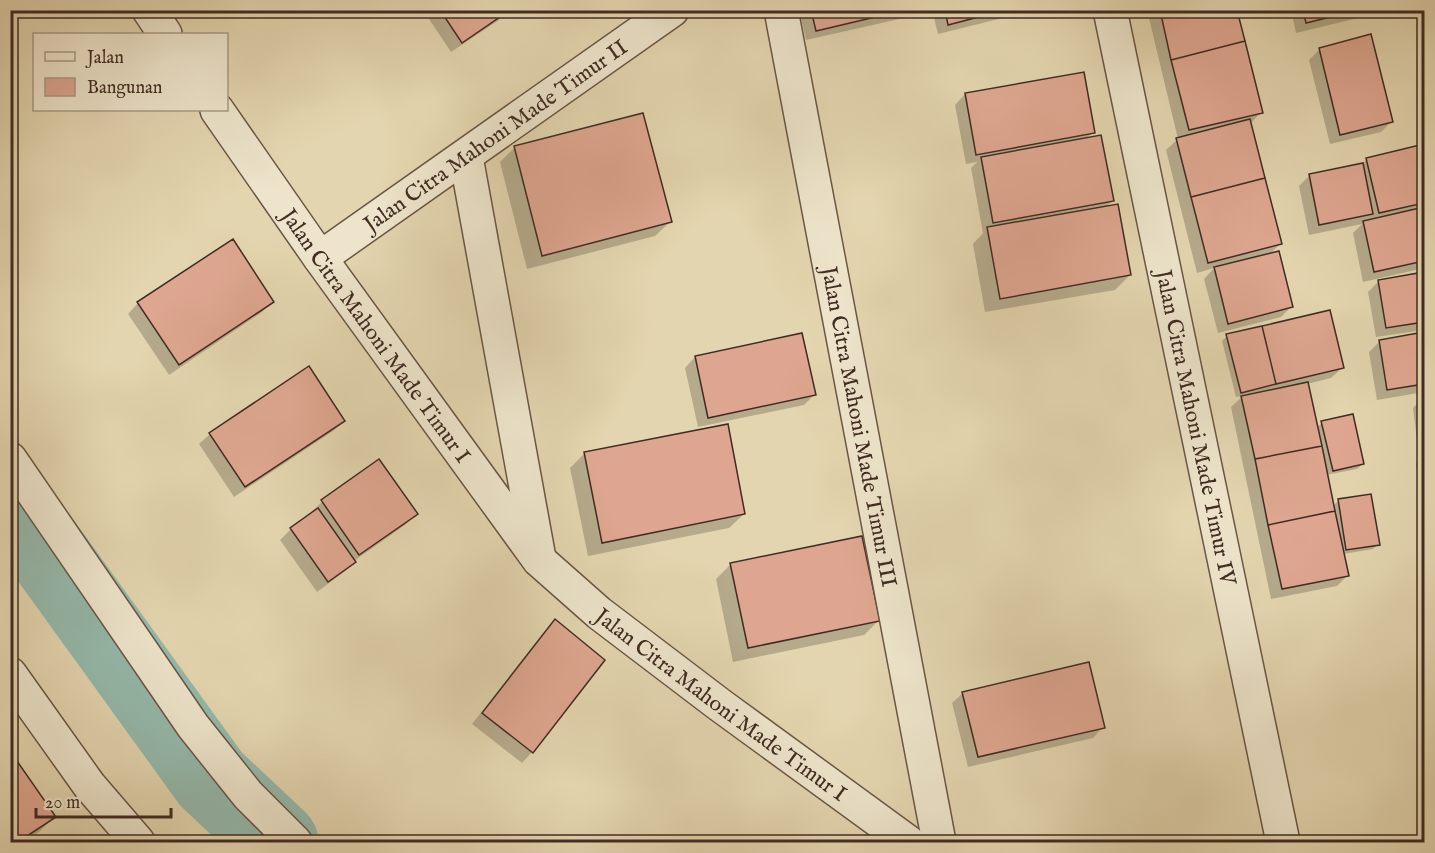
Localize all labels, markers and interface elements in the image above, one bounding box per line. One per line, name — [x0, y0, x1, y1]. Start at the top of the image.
legend — [33, 33, 228, 111]
street label: Jalan Citra Mahoni Made Timur II — [356, 34, 633, 241]
text: Jalan — [85, 47, 124, 70]
text: Bangunan — [87, 77, 163, 100]
street label: Jalan Citra Mahoni Made Timur I — [272, 201, 476, 469]
street label: Jalan Citra Mahoni Made Timur III — [813, 261, 902, 590]
street label: Jalan Citra Mahoni Made Timur IV — [1148, 264, 1241, 588]
street label: Jalan Citra Mahoni Made Timur I — [586, 601, 852, 809]
scale bar — [36, 781, 171, 819]
text: 20 m — [45, 792, 80, 815]

